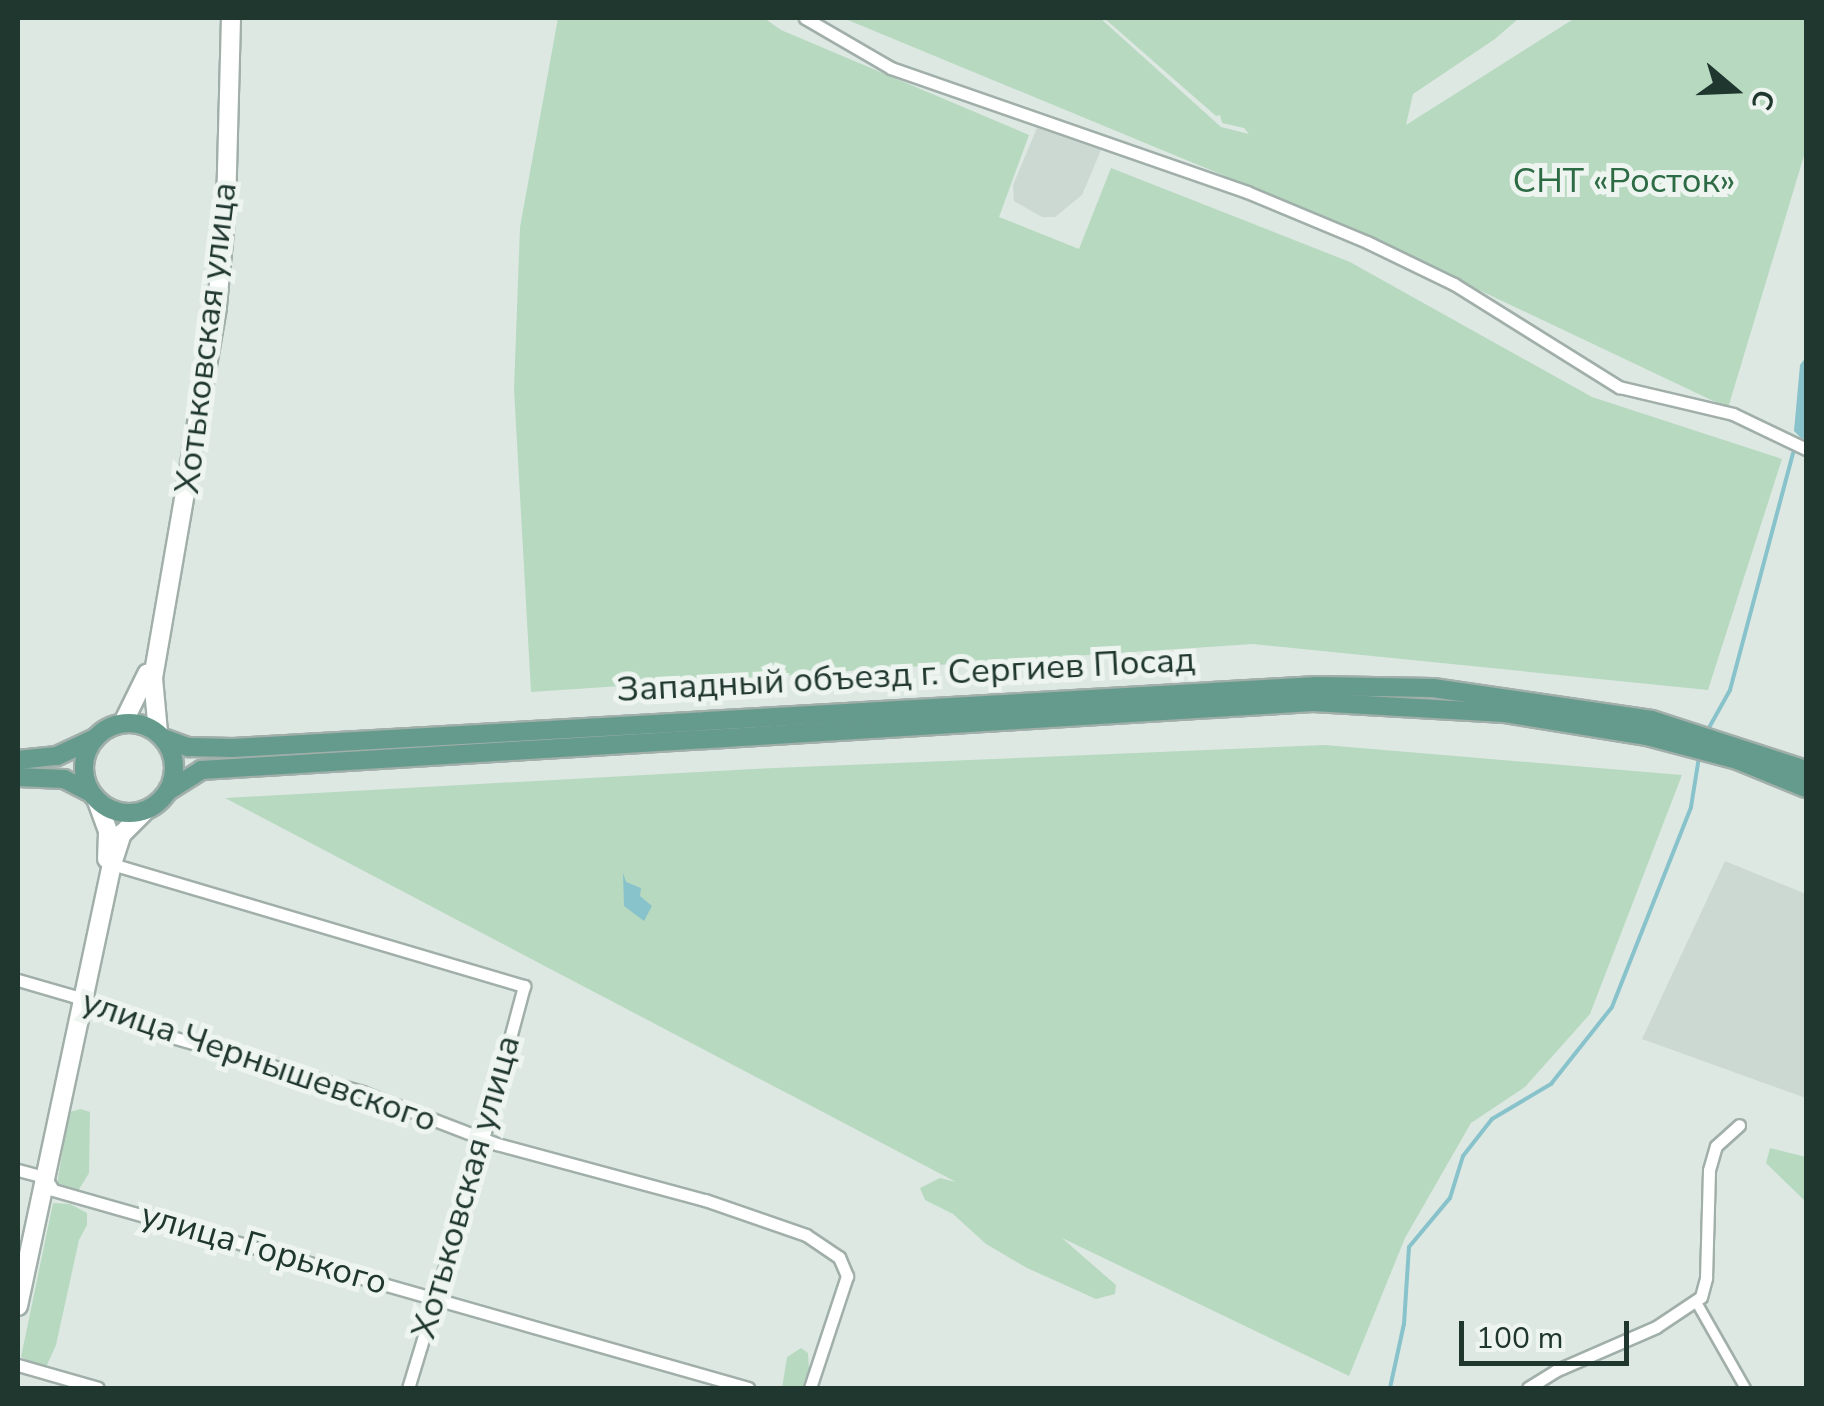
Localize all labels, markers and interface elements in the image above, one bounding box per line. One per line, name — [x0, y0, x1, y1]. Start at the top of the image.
north arrow — [1684, 40, 1784, 140]
text: С — [1741, 85, 1783, 115]
park label: СНТ «Росток» — [1513, 160, 1735, 202]
street label: Хотьковская улица — [166, 180, 246, 496]
street label: Западный объезд г. Сергиев Посад — [616, 639, 1196, 711]
street label: улица Чернышевского — [76, 981, 442, 1141]
street label: Хотьковская улица — [403, 1031, 529, 1343]
street label: улица Горького — [136, 1194, 392, 1304]
scale bar — [1464, 1301, 1634, 1363]
text: 100 m — [1476, 1318, 1563, 1359]

